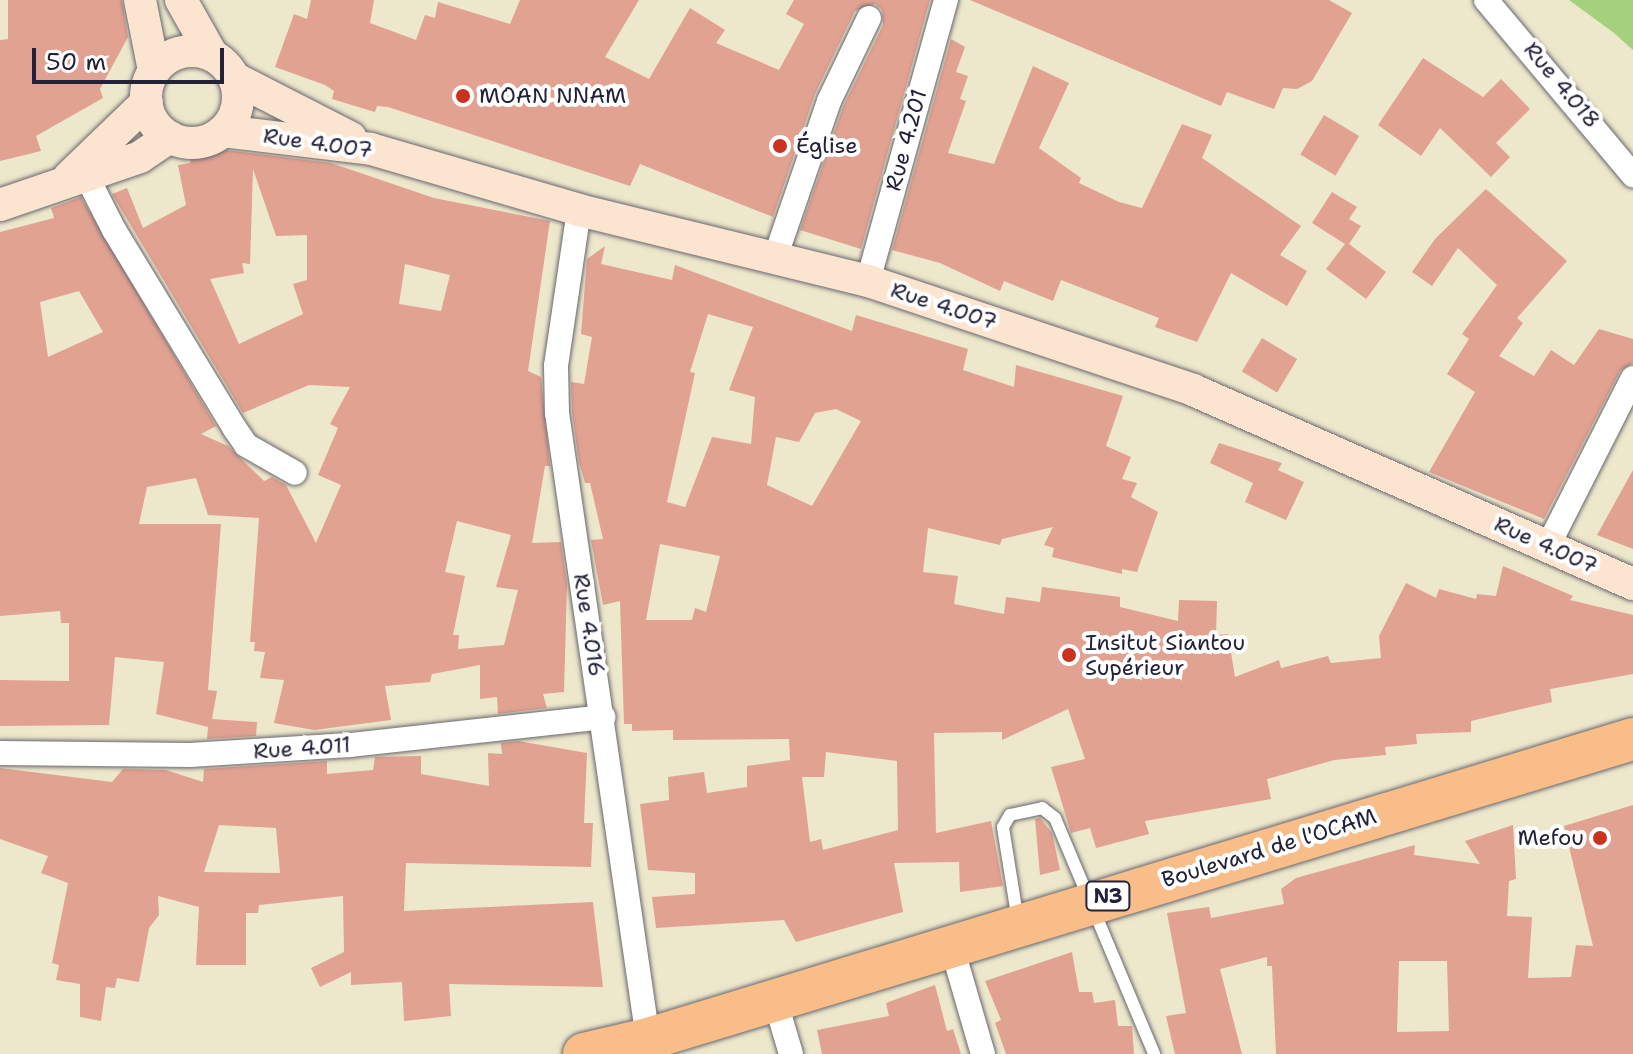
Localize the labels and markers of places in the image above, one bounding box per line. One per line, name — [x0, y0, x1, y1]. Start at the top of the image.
place label: MOAN NNAM — [479, 83, 626, 109]
marker: MOAN NNAM — [454, 87, 472, 105]
place label: Église — [796, 133, 858, 159]
marker: Église — [771, 137, 789, 155]
place label: Insitut Siantou Supérieur — [1085, 629, 1245, 680]
marker: Insitut Siantou Supérieur — [1060, 646, 1078, 664]
place label: Mefou — [1518, 825, 1584, 851]
marker: Mefou — [1591, 829, 1609, 847]

